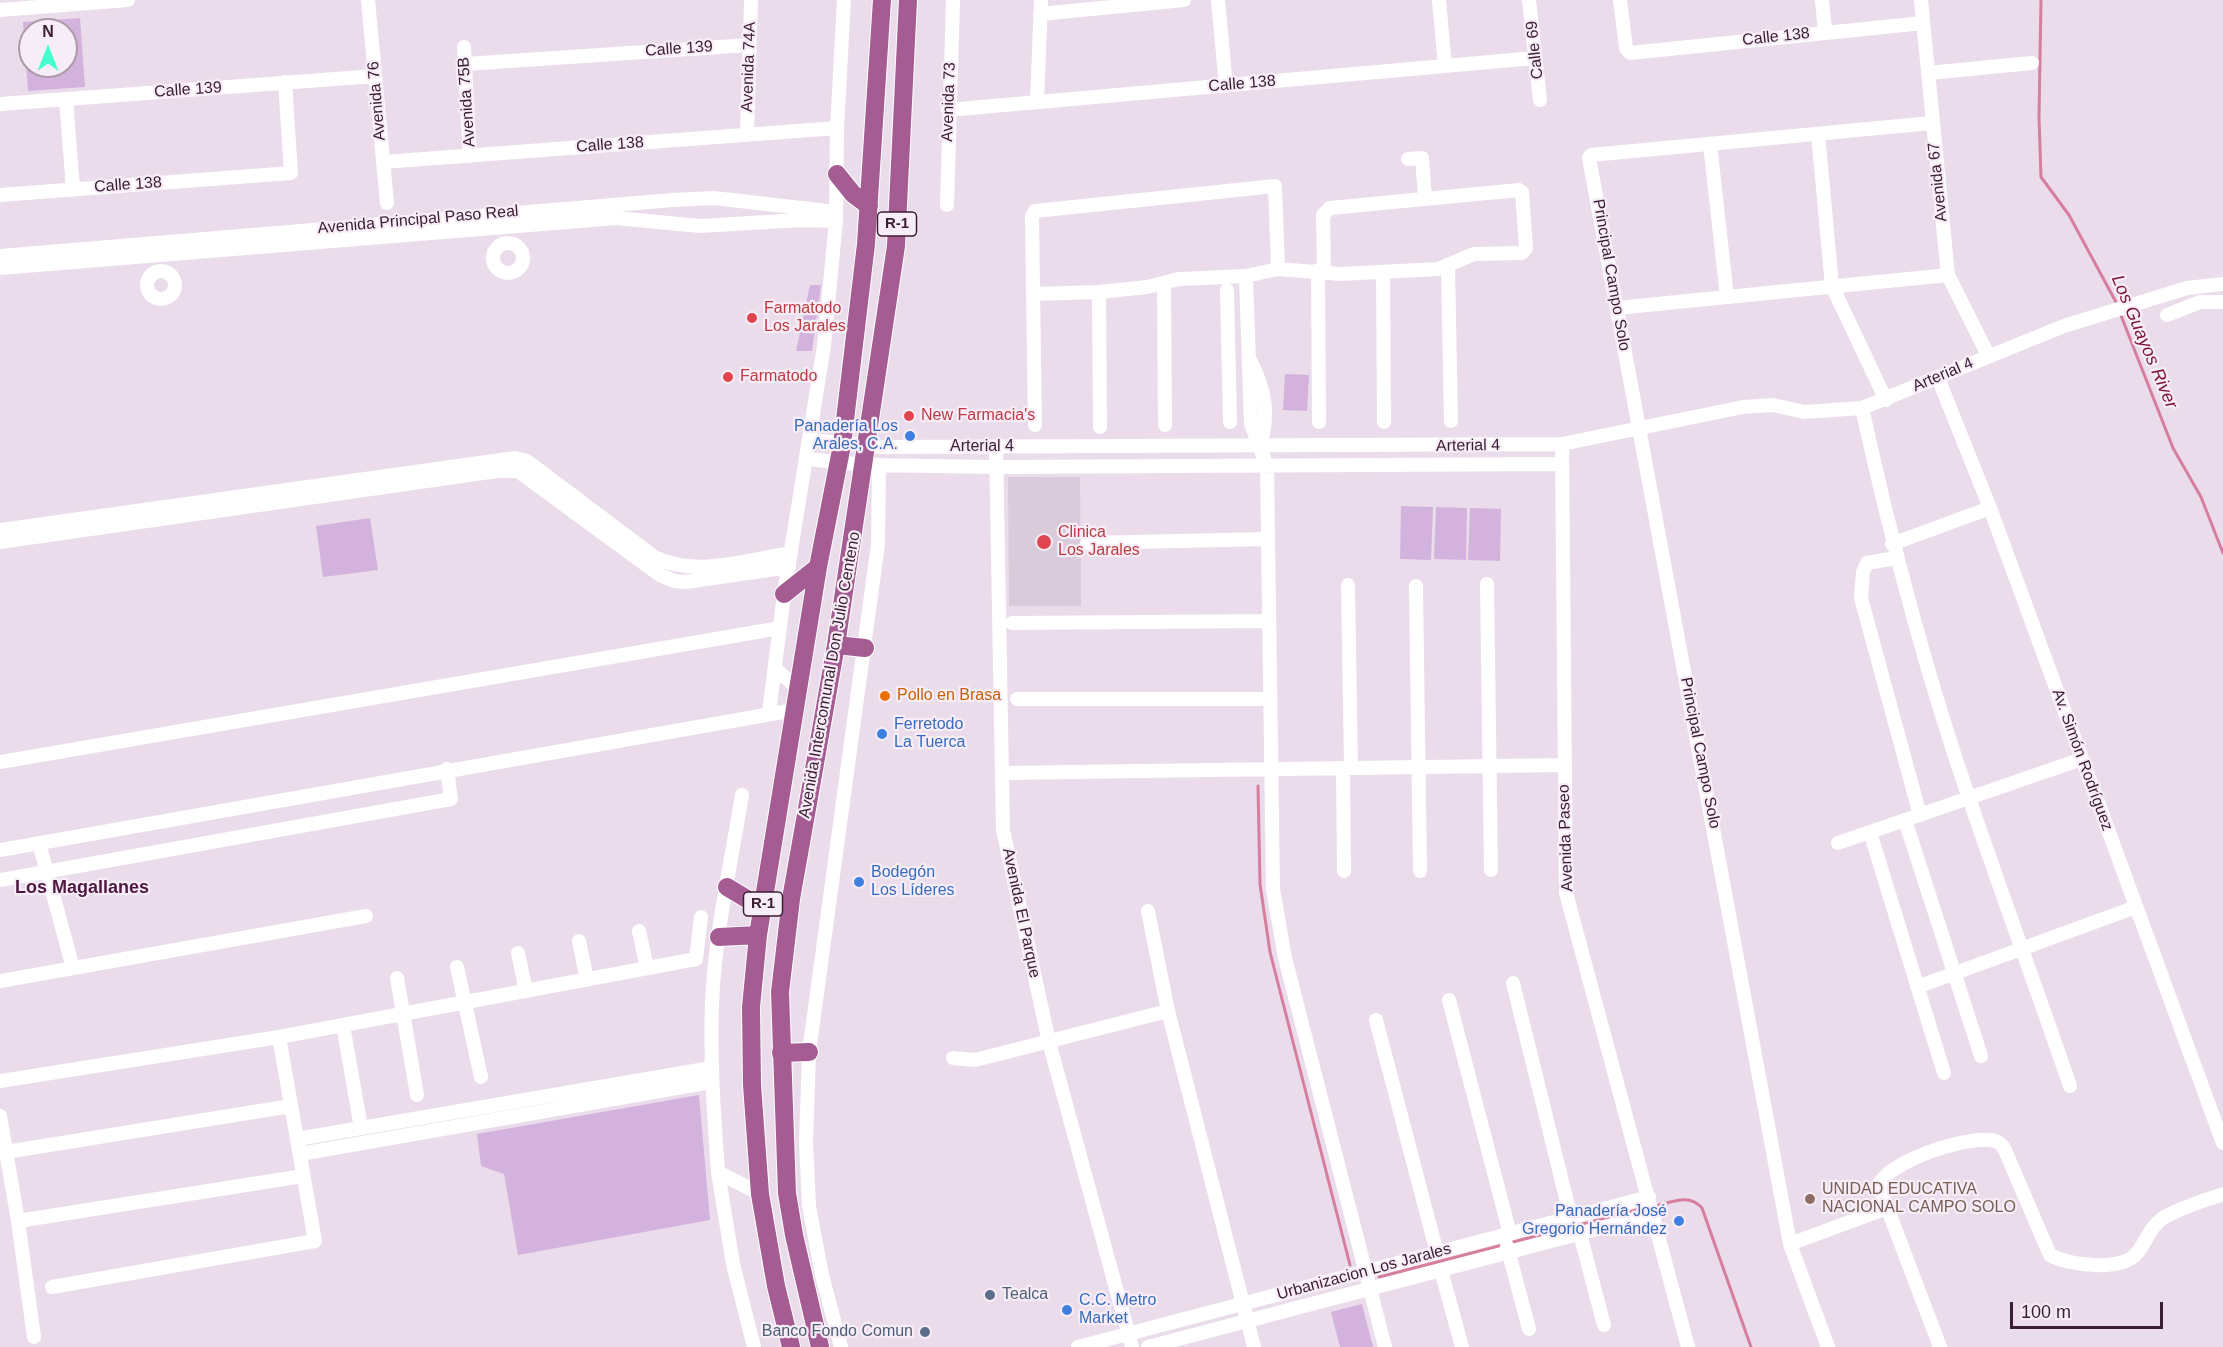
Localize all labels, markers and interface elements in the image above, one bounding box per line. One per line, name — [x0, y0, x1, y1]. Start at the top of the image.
north arrow — [18, 18, 78, 78]
street label: Calle 69 — [1522, 20, 1548, 80]
street label: Avenida 74A — [738, 21, 760, 113]
text: N — [42, 23, 54, 40]
street label: Calle 138 — [1741, 24, 1811, 50]
street label: Calle 139 — [645, 37, 713, 61]
street label: Avenida 75B — [454, 56, 480, 148]
street label: Avenida 76 — [364, 60, 390, 142]
street label: Avenida 73 — [938, 62, 960, 142]
street label: Calle 138 — [1207, 71, 1277, 97]
street label: Calle 139 — [154, 78, 222, 102]
street label: Calle 138 — [576, 133, 644, 157]
street label: Avenida 67 — [1924, 141, 1952, 223]
street label: Calle 138 — [94, 173, 162, 197]
street label: Principal Campo Solo — [1588, 198, 1634, 352]
street label: Avenida Principal Paso Real — [317, 202, 519, 238]
road number: R-1 — [878, 212, 916, 236]
water label: Los Guayos River — [2106, 272, 2182, 412]
place label: Farmatodo Los Jarales — [764, 299, 846, 337]
marker: Farmatodo Los Jarales — [745, 311, 759, 325]
street label: Arterial 4 — [1910, 354, 1976, 396]
place label: Farmatodo — [740, 367, 817, 387]
marker: Farmatodo — [721, 370, 735, 384]
place label: New Farmacia's — [921, 406, 1035, 426]
marker: New Farmacia's — [902, 409, 916, 423]
place label: Panadería Los Arales, C.A. — [794, 417, 898, 455]
marker: Panadería Los Arales, C.A. — [903, 429, 917, 443]
street label: Arterial 4 — [1436, 436, 1500, 456]
street label: Arterial 4 — [950, 437, 1014, 457]
place label: Clinica Los Jarales — [1058, 523, 1140, 561]
street label: Avenida Intercomunal Don Julio Centeno — [795, 530, 865, 820]
marker: Clinica Los Jarales — [1035, 533, 1053, 551]
street label: Principal Campo Solo — [1676, 676, 1724, 830]
place label: Pollo en Brasa — [897, 686, 1001, 706]
street label: Av. Simón Rodríguez — [2047, 686, 2117, 834]
marker: Pollo en Brasa — [878, 689, 892, 703]
place label: Ferretodo La Tuerca — [894, 715, 965, 753]
marker: Ferretodo La Tuerca — [875, 727, 889, 741]
street label: Avenida Paseo — [1555, 784, 1577, 892]
street label: Avenida El Parque — [998, 846, 1044, 980]
place label: Bodegón Los Líderes — [871, 863, 955, 901]
marker: Bodegón Los Líderes — [852, 875, 866, 889]
district label: Los Magallanes — [15, 877, 149, 899]
road number: R-1 — [744, 892, 783, 916]
place label: UNIDAD EDUCATIVA NACIONAL CAMPO SOLO — [1822, 1180, 2016, 1218]
marker: UNIDAD EDUCATIVA NACIONAL CAMPO SOLO — [1803, 1192, 1817, 1206]
place label: Panadería José Gregorio Hernández — [1522, 1202, 1667, 1240]
marker: Panadería José Gregorio Hernández — [1672, 1214, 1686, 1228]
street label: Urbanizacion Los Jarales — [1275, 1239, 1453, 1305]
place label: Tealca — [1002, 1285, 1048, 1305]
marker: Tealca — [983, 1288, 997, 1302]
scale bar — [2013, 1290, 2166, 1328]
place label: C.C. Metro Market — [1079, 1291, 1156, 1329]
text: 100 m — [2021, 1302, 2071, 1322]
marker: C.C. Metro Market — [1060, 1303, 1074, 1317]
place label: Banco Fondo Comun — [762, 1322, 913, 1342]
marker: Banco Fondo Comun — [918, 1325, 932, 1339]

